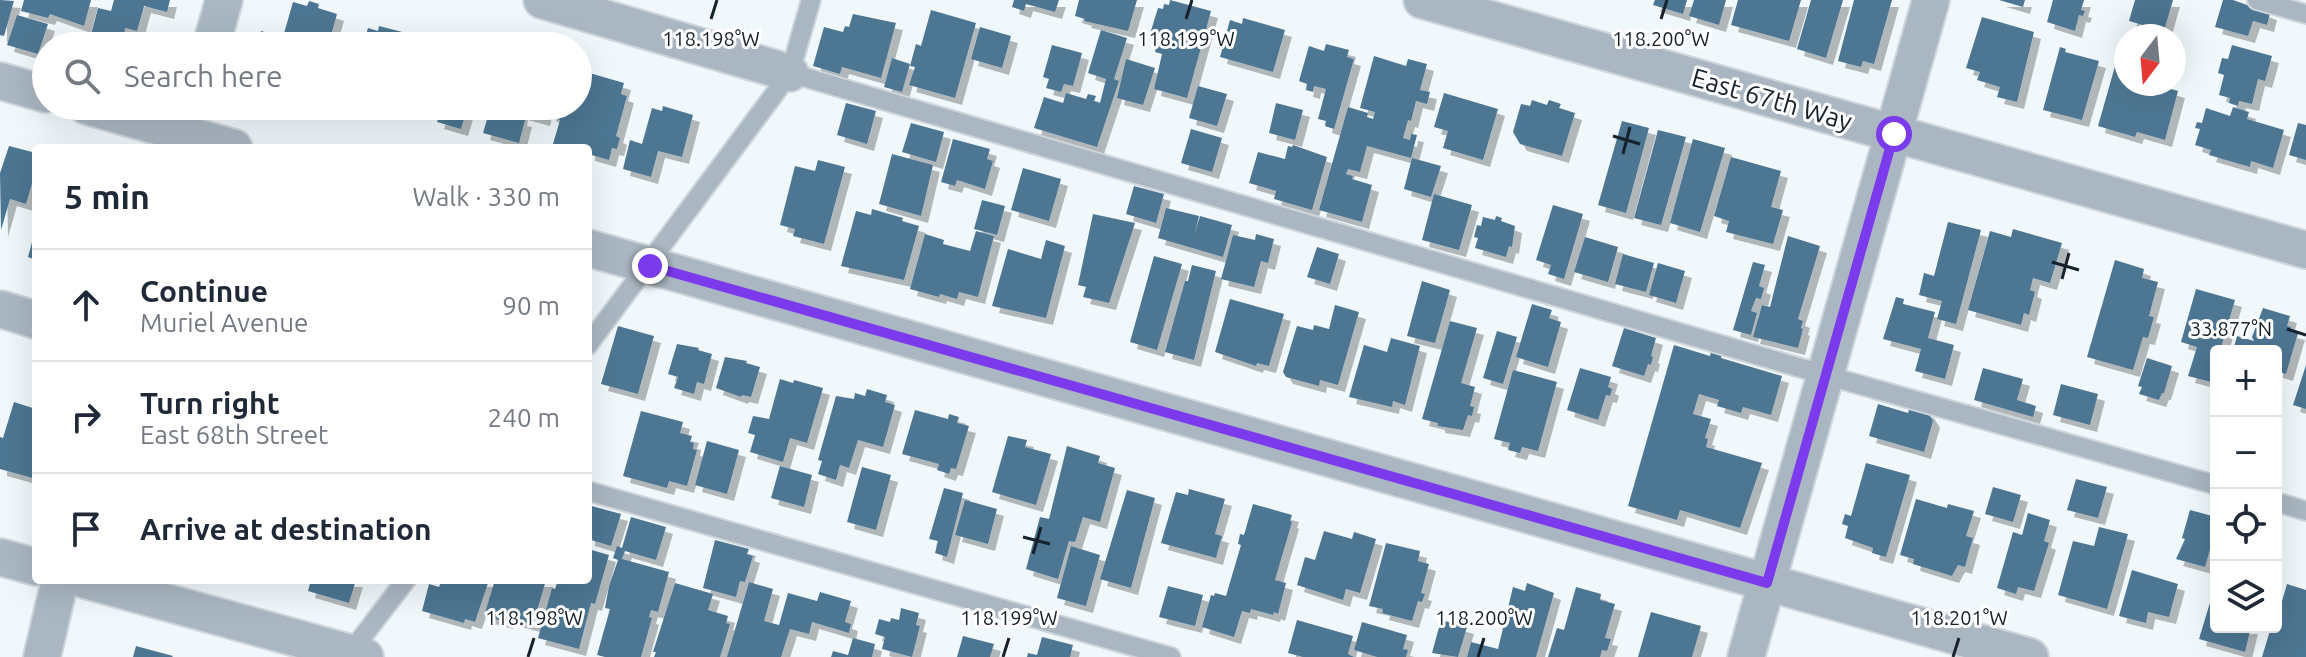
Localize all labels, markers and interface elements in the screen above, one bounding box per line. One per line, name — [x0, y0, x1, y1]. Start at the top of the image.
north arrow — [2114, 24, 2186, 96]
text: 118.198°W — [662, 27, 760, 50]
text: 118.199°W — [1137, 27, 1235, 50]
text: 118.200°W — [1612, 27, 1710, 50]
search box — [32, 32, 592, 120]
icon: search — [60, 54, 104, 98]
text: Search here — [124, 59, 283, 93]
street label: East 67th Way — [1689, 62, 1855, 136]
route start — [1876, 116, 1912, 152]
text: 5 min — [64, 177, 150, 215]
text: Walk · 330 m — [412, 182, 560, 211]
route end — [632, 248, 668, 284]
text: Continue — [140, 274, 268, 308]
icon: ahead — [64, 283, 108, 327]
text: 90 m — [502, 291, 560, 320]
text: Muriel Avenue — [140, 308, 308, 337]
text: 33.877°N — [2190, 317, 2272, 340]
map controls — [2210, 345, 2282, 633]
button: + — [2210, 345, 2282, 417]
text: Turn right — [140, 386, 280, 420]
icon: right — [64, 395, 108, 439]
text: 240 m — [488, 403, 560, 432]
button: − — [2210, 417, 2282, 489]
text: East 68th Street — [140, 420, 328, 449]
button: locate — [2210, 489, 2282, 561]
icon: arrive — [64, 507, 108, 551]
text: Arrive at destination — [140, 512, 432, 546]
button: layers — [2210, 561, 2282, 633]
text: 118.198°W — [485, 606, 583, 629]
text: 118.199°W — [960, 606, 1058, 629]
text: 118.200°W — [1435, 606, 1533, 629]
text: 118.201°W — [1910, 606, 2008, 629]

